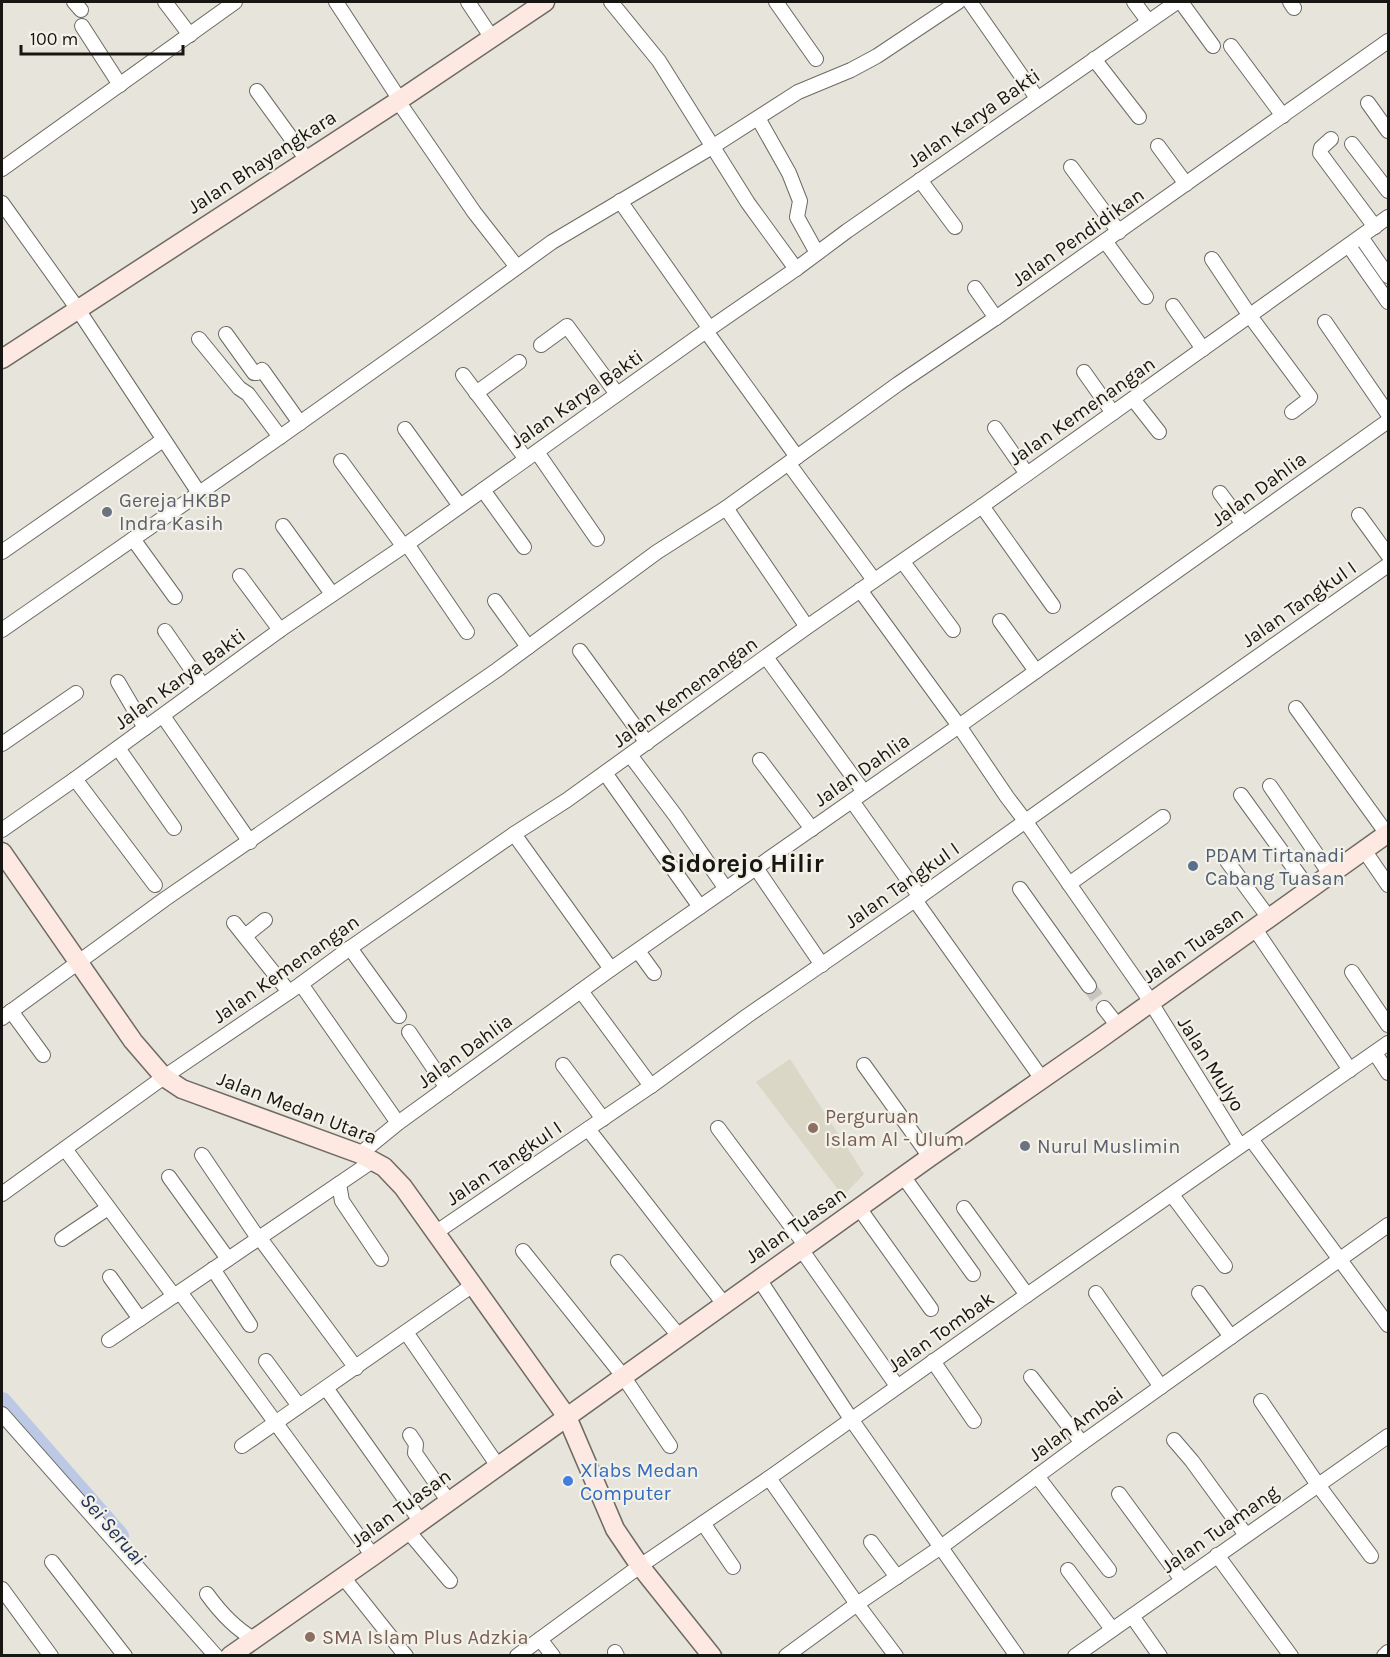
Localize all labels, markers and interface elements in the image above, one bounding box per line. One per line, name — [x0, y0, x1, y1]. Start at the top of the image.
scale bar — [21, 18, 183, 56]
text: 100 m — [30, 28, 78, 50]
street label: Jalan Karya Bakti — [903, 64, 1045, 172]
street label: Jalan Bhayangkara — [184, 105, 340, 219]
street label: Jalan Pendidikan — [1008, 183, 1148, 291]
street label: Jalan Karya Bakti — [506, 345, 648, 453]
street label: Jalan Kemenangan — [1004, 352, 1160, 470]
street label: Jalan Dahlia — [1207, 447, 1311, 531]
place label: Gereja HKBP Indra Kasih — [119, 489, 231, 535]
marker: Gereja HKBP Indra Kasih — [100, 505, 114, 519]
street label: Jalan Tangkul I — [1237, 556, 1361, 652]
street label: Jalan Karya Bakti — [110, 624, 250, 734]
street label: Jalan Kemenangan — [608, 632, 762, 752]
street label: Jalan Dahlia — [810, 729, 914, 811]
street label: Jalan Tangkul I — [840, 837, 964, 933]
place label: PDAM Tirtanadi Cabang Tuasan — [1205, 844, 1345, 890]
district label: Sidorejo Hilir — [660, 848, 824, 879]
marker: PDAM Tirtanadi Cabang Tuasan — [1186, 859, 1200, 873]
street label: Jalan Tuasan — [1138, 902, 1248, 988]
street label: Jalan Kemenangan — [208, 910, 364, 1028]
street label: Jalan Dahlia — [413, 1009, 517, 1093]
street label: Jalan Mulyo — [1173, 1012, 1249, 1116]
street label: Jalan Medan Utara — [214, 1067, 380, 1149]
place label: Perguruan Islam Al - Ulum — [825, 1105, 964, 1151]
street label: Jalan Tangkul I — [442, 1116, 566, 1210]
marker: Perguruan Islam Al - Ulum — [806, 1121, 820, 1135]
place label: Nurul Muslimin — [1037, 1135, 1180, 1158]
marker: Nurul Muslimin — [1018, 1139, 1032, 1153]
street label: Jalan Tuasan — [741, 1182, 851, 1268]
street label: Jalan Tombak — [883, 1287, 999, 1377]
street label: Jalan Ambai — [1024, 1382, 1128, 1466]
place label: Xlabs Medan Computer — [580, 1459, 699, 1505]
street label: Jalan Tuasan — [347, 1464, 455, 1552]
marker: Xlabs Medan Computer — [561, 1474, 575, 1488]
street label: Jalan Tuamang — [1157, 1480, 1283, 1578]
water label: Sei Seruai — [75, 1488, 151, 1570]
place label: SMA Islam Plus Adzkia — [322, 1626, 529, 1649]
marker: SMA Islam Plus Adzkia — [303, 1630, 317, 1644]

